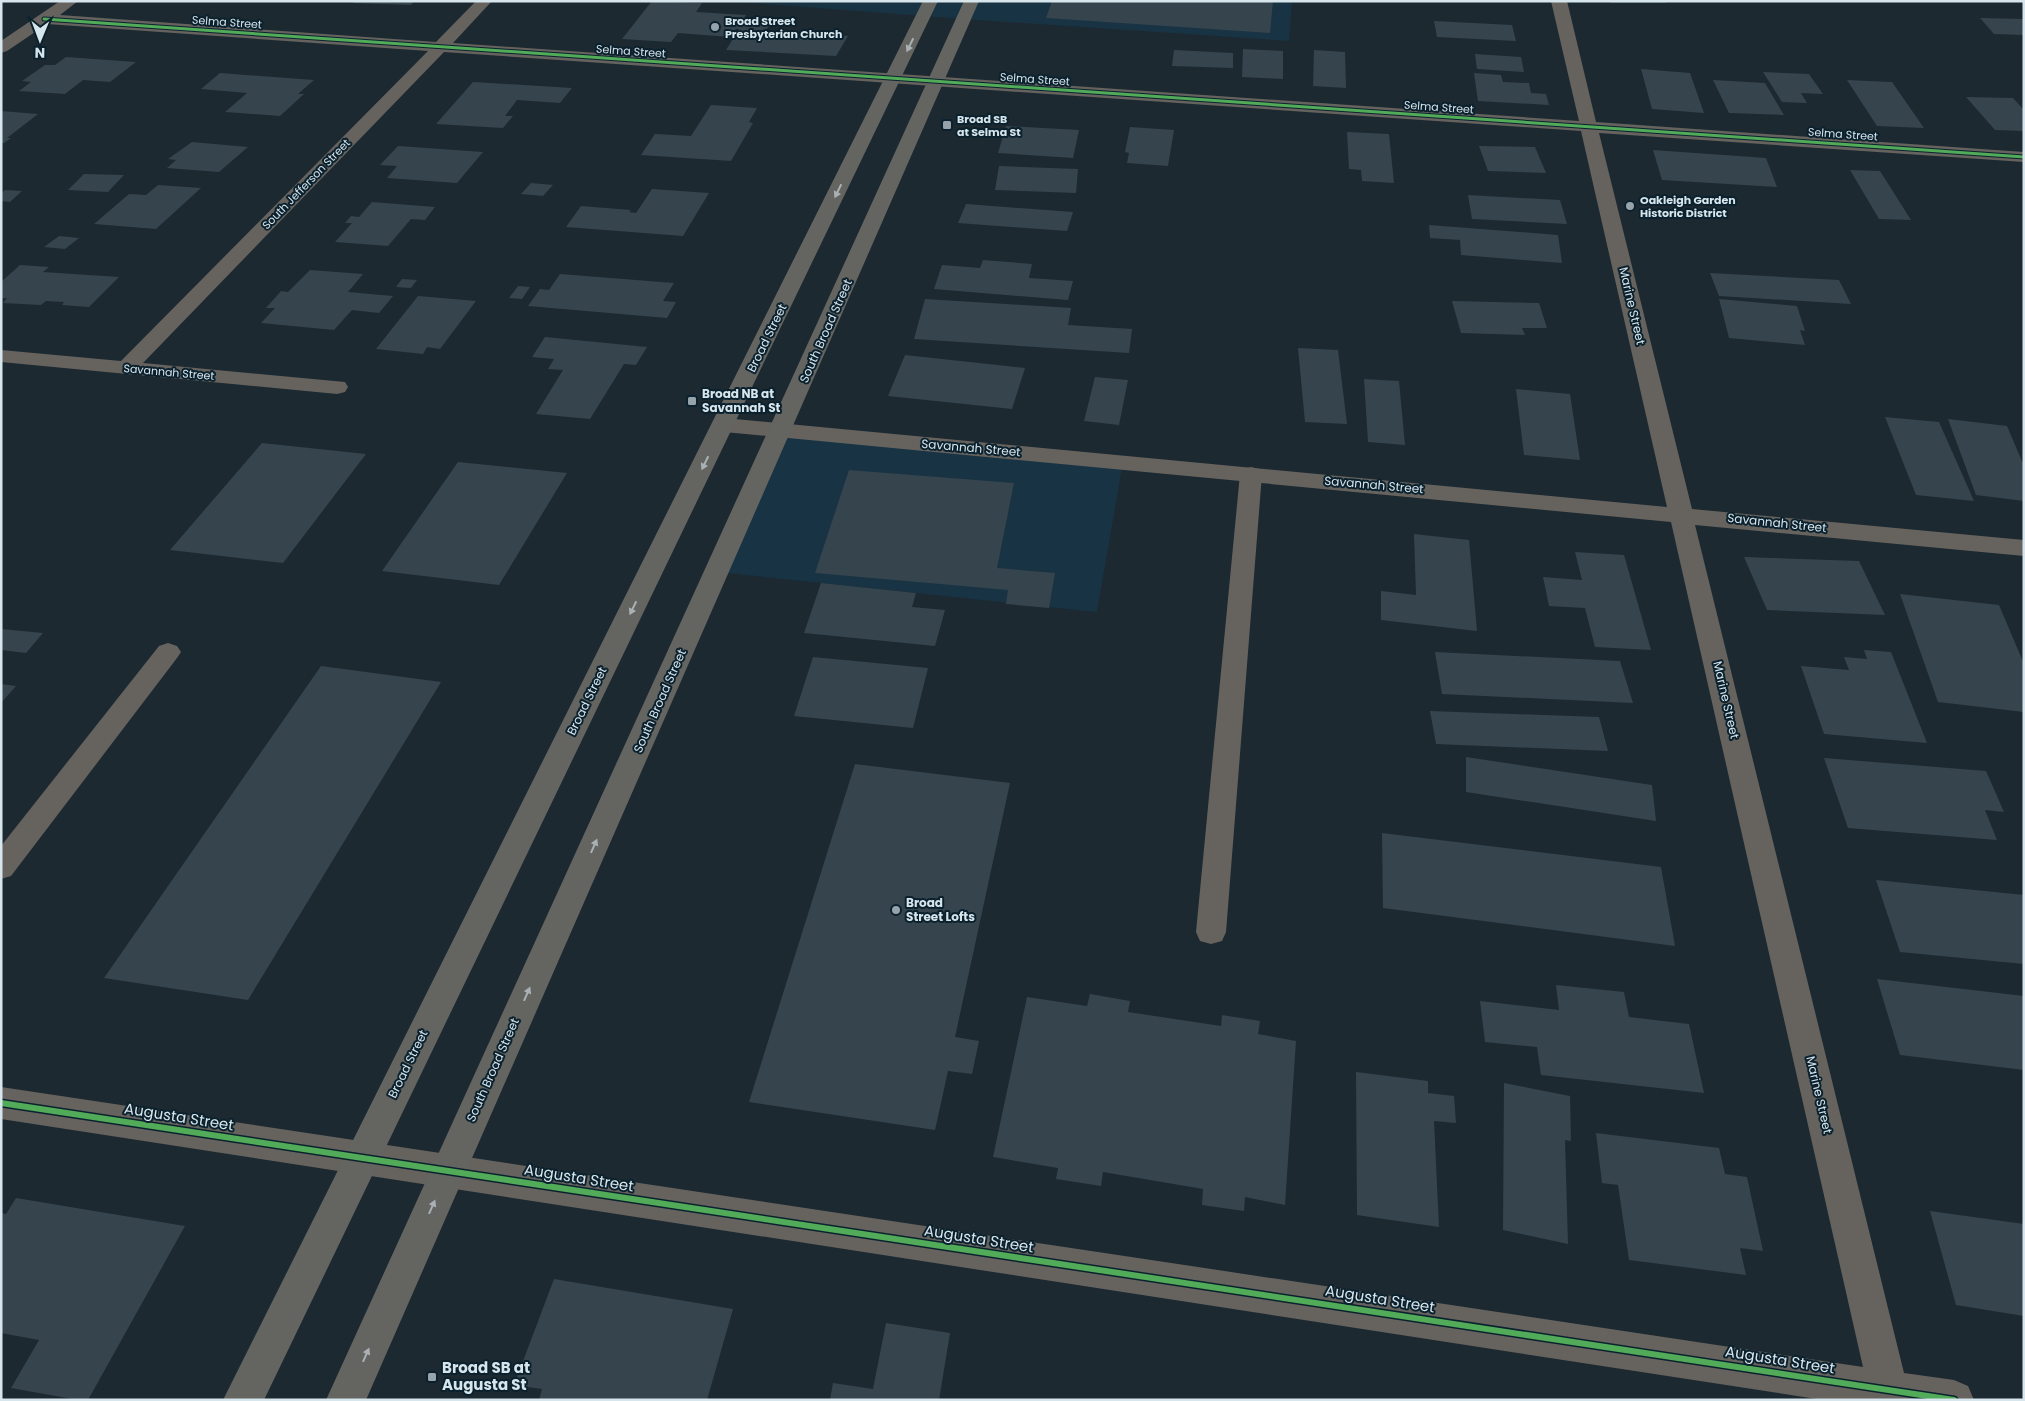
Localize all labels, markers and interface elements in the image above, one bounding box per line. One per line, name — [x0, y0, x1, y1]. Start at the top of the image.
street label: Selma Street — [192, 12, 262, 32]
place label: Broad Street Presbyterian Church — [725, 13, 842, 42]
north arrow — [15, 15, 65, 65]
marker: Broad Street Presbyterian Church — [709, 21, 721, 33]
one-way arrow — [905, 38, 913, 52]
street label: Selma Street — [596, 41, 666, 61]
text: N — [34, 43, 45, 63]
street label: Selma Street — [1000, 69, 1070, 89]
street label: Selma Street — [1404, 97, 1474, 117]
place label: Broad SB at Selma St — [957, 111, 1021, 140]
marker: Broad SB at Selma St — [941, 119, 953, 131]
street label: Selma Street — [1808, 124, 1878, 144]
street label: South Jefferson Street — [258, 135, 354, 233]
one-way arrow — [834, 184, 842, 198]
place label: Oakleigh Garden Historic District — [1640, 192, 1736, 221]
marker: Oakleigh Garden Historic District — [1624, 200, 1636, 212]
street label: Marine Street — [1615, 265, 1650, 346]
street label: South Broad Street — [795, 276, 856, 385]
street label: Broad Street — [743, 301, 790, 375]
street label: Savannah Street — [123, 360, 215, 384]
place label: Broad NB at Savannah St — [702, 385, 781, 416]
marker: Broad NB at Savannah St — [686, 395, 698, 407]
street label: Savannah Street — [921, 435, 1021, 460]
one-way arrow — [701, 456, 709, 470]
street label: Savannah Street — [1324, 472, 1424, 497]
street label: Savannah Street — [1727, 509, 1827, 536]
one-way arrow — [629, 601, 637, 616]
street label: South Broad Street — [629, 646, 690, 755]
street label: Marine Street — [1709, 659, 1744, 740]
street label: Broad Street — [563, 664, 610, 738]
one-way arrow — [590, 839, 598, 853]
place label: Broad Street Lofts — [906, 894, 975, 925]
marker: Broad Street Lofts — [890, 904, 902, 916]
one-way arrow — [523, 987, 531, 1001]
street label: South Broad Street — [462, 1015, 523, 1124]
street label: Broad Street — [384, 1027, 431, 1101]
street label: Marine Street — [1802, 1054, 1837, 1135]
street label: Augusta Street — [123, 1097, 235, 1136]
street label: Augusta Street — [523, 1158, 635, 1197]
one-way arrow — [429, 1200, 437, 1214]
street label: Augusta Street — [923, 1219, 1035, 1258]
street label: Augusta Street — [1324, 1279, 1436, 1318]
street label: Augusta Street — [1724, 1340, 1836, 1379]
one-way arrow — [363, 1348, 371, 1362]
place label: Broad SB at Augusta St — [442, 1357, 530, 1395]
marker: Broad SB at Augusta St — [426, 1371, 438, 1383]

